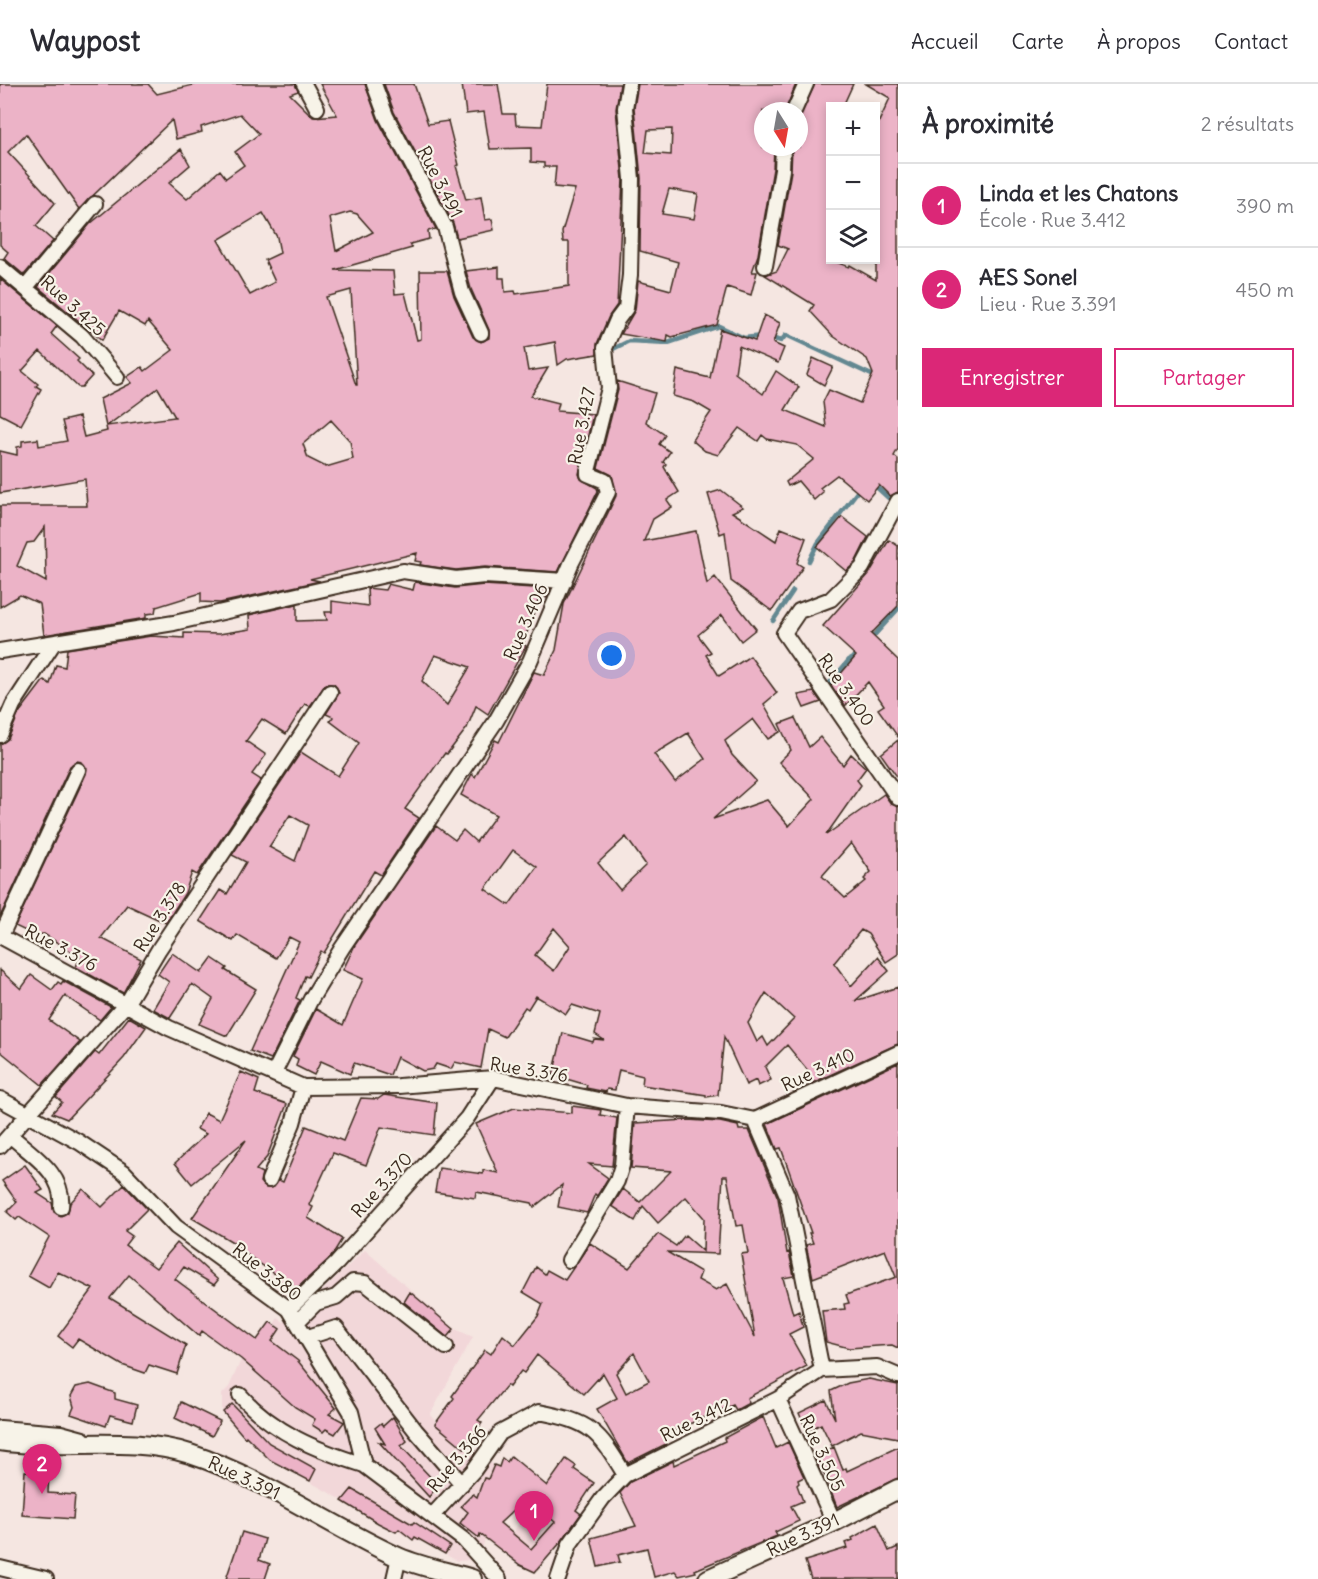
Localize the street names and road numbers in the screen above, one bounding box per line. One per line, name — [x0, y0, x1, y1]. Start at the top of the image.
street label: Rue 3.491 — [413, 142, 468, 221]
street label: Rue 3.425 — [36, 270, 111, 341]
street label: Rue 3.427 — [563, 385, 600, 467]
street label: Rue 3.406 — [498, 580, 553, 664]
street label: Rue 3.400 — [813, 649, 880, 730]
street label: Rue 3.378 — [128, 877, 191, 956]
street label: Rue 3.376 — [21, 919, 101, 976]
street label: Rue 3.410 — [777, 1043, 858, 1097]
street label: Rue 3.376 — [488, 1052, 570, 1087]
street label: Rue 3.370 — [346, 1147, 417, 1222]
street label: Rue 3.380 — [228, 1237, 307, 1306]
street label: Rue 3.412 — [656, 1392, 735, 1447]
street label: Rue 3.505 — [795, 1411, 850, 1495]
street label: Rue 3.366 — [422, 1420, 491, 1497]
street label: Rue 3.391 — [204, 1451, 284, 1504]
street label: Rue 3.391 — [763, 1508, 843, 1561]

